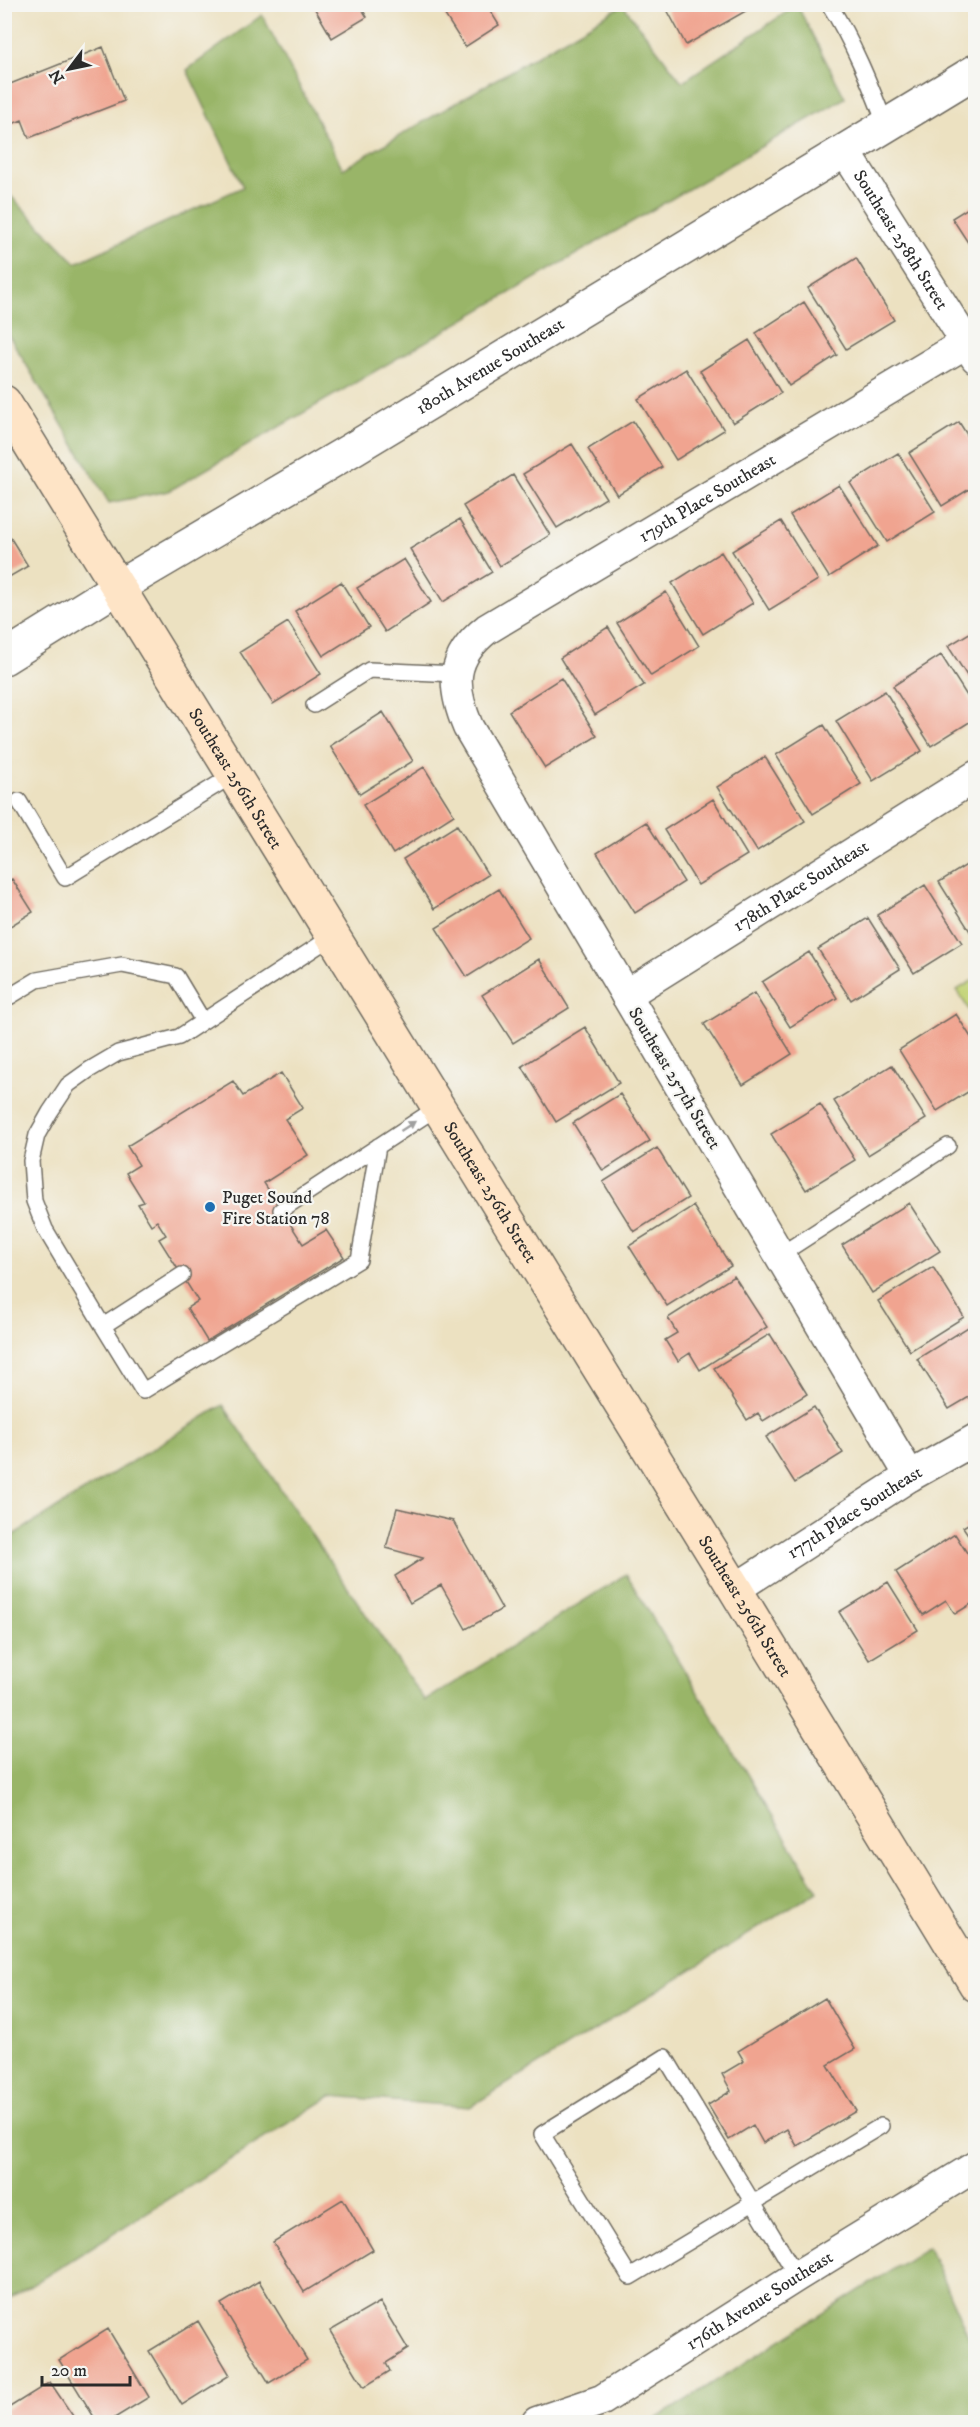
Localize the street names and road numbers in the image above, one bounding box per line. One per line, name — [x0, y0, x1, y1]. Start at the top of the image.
street label: Southeast 258th Street — [848, 166, 953, 314]
street label: 180th Avenue Southeast — [412, 313, 569, 420]
street label: 179th Place Southeast — [635, 449, 780, 548]
street label: Southeast 256th Street — [183, 704, 287, 854]
street label: 178th Place Southeast — [729, 836, 873, 937]
street label: Southeast 257th Street — [623, 1004, 725, 1154]
street label: Southeast 256th Street — [438, 1118, 542, 1267]
street label: 177th Place Southeast — [783, 1461, 926, 1564]
street label: Southeast 256th Street — [693, 1532, 796, 1682]
street label: 176th Avenue Southeast — [682, 2246, 838, 2356]

